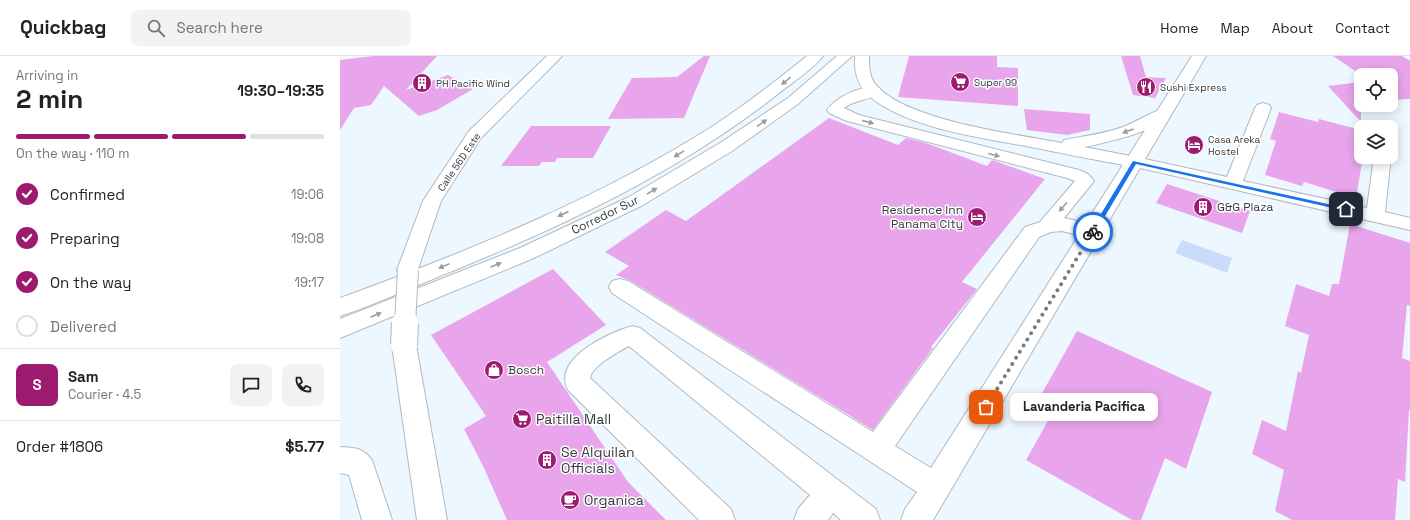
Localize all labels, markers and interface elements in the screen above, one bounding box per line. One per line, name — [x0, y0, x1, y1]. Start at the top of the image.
search box — [131, 10, 411, 46]
text: Quickbag — [20, 15, 107, 40]
icon: search — [145, 17, 167, 39]
text: Search here — [177, 18, 263, 37]
text: Home — [1160, 19, 1198, 37]
text: Map — [1220, 19, 1250, 37]
text: About — [1272, 19, 1313, 37]
text: Contact — [1335, 19, 1390, 37]
text: Arriving in — [16, 67, 78, 84]
map controls — [1354, 68, 1398, 164]
button: locate — [1354, 68, 1398, 112]
supermarket icon: Super 99 — [949, 71, 971, 93]
building icon: PH Pacific Wind — [411, 72, 433, 94]
one-way arrow — [780, 76, 791, 85]
place label: Super 99 — [974, 76, 1017, 89]
restaurant icon: Sushi Express — [1135, 76, 1157, 98]
place label: PH Pacific Wind — [436, 77, 510, 90]
text: 19:30–19:35 — [237, 81, 324, 100]
place label: Sushi Express — [1160, 81, 1227, 94]
text: 2 min — [16, 82, 83, 116]
one-way arrow — [757, 119, 767, 127]
one-way arrow — [862, 119, 874, 125]
button: layers — [1354, 120, 1398, 164]
one-way arrow — [1122, 129, 1134, 135]
street label: Calle 56D Este — [435, 130, 483, 194]
place label: Casa Areka Hostel — [1208, 133, 1261, 158]
hotel icon: Casa Areka Hostel — [1183, 134, 1205, 156]
text: On the way · 110 m — [16, 145, 129, 162]
one-way arrow — [673, 151, 685, 158]
one-way arrow — [988, 152, 1000, 158]
icon: check — [16, 183, 38, 205]
text: Confirmed — [50, 185, 125, 204]
text: 19:06 — [291, 186, 324, 203]
one-way arrow — [646, 188, 658, 195]
street label: Corredor Sur — [569, 192, 642, 238]
pin — [1329, 192, 1363, 226]
building icon: G&G Plaza — [1192, 196, 1214, 218]
icon: home — [1335, 198, 1357, 220]
place label: G&G Plaza — [1217, 199, 1273, 215]
place label: Residence Inn Panama City — [882, 202, 963, 232]
one-way arrow — [1059, 202, 1068, 212]
hotel icon: Residence Inn Panama City — [966, 206, 988, 228]
one-way arrow — [557, 211, 569, 217]
courier — [1073, 212, 1113, 252]
icon: bike — [1082, 221, 1104, 243]
icon: check — [16, 227, 38, 249]
text: Preparing — [50, 229, 120, 248]
text: 19:08 — [291, 230, 324, 247]
one-way arrow — [438, 262, 450, 269]
one-way arrow — [491, 262, 502, 268]
icon: check — [16, 271, 38, 293]
text: On the way — [50, 273, 131, 292]
text: 19:17 — [295, 274, 324, 291]
one-way arrow — [371, 312, 382, 318]
text: Delivered — [50, 317, 117, 336]
shop icon: Bosch — [483, 359, 505, 381]
place label: Bosch — [508, 362, 544, 378]
button: chat — [230, 364, 272, 406]
button: phone — [282, 364, 324, 406]
text: Sam — [68, 367, 99, 386]
text: S — [32, 375, 42, 394]
text: Courier · 4.5 — [68, 386, 141, 403]
pin — [969, 390, 1003, 424]
callout: Lavanderia Pacifica — [1010, 393, 1158, 421]
icon: bag — [975, 396, 997, 418]
text: Lavanderia Pacifica — [1023, 398, 1145, 415]
supermarket icon: Paitilla Mall — [511, 408, 533, 430]
place label: Paitilla Mall — [536, 410, 611, 428]
text: Order #1806 — [16, 437, 103, 456]
text: $5.77 — [285, 437, 324, 456]
place label: Se Alquilan Officials — [561, 443, 635, 477]
building icon: Se Alquilan Officials — [536, 449, 558, 471]
cafe icon: Organica — [559, 489, 581, 511]
place label: Organica — [584, 491, 644, 509]

